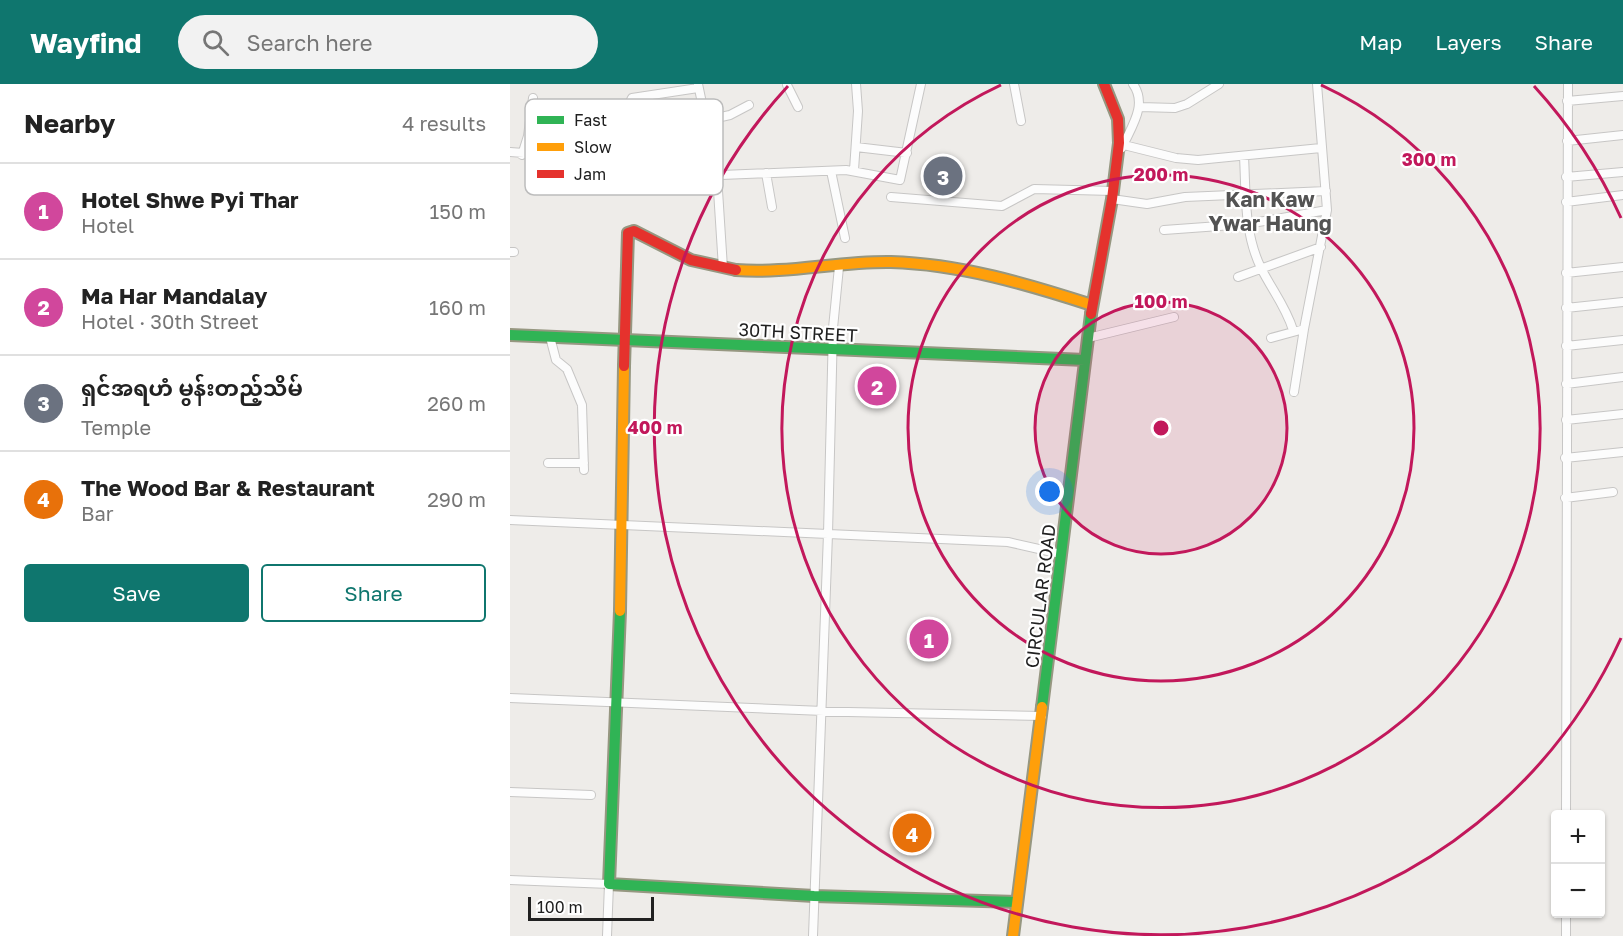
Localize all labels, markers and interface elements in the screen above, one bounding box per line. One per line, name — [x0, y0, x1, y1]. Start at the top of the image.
search box — [178, 15, 598, 69]
text: Wayfind — [30, 26, 142, 59]
icon: search — [199, 26, 232, 59]
text: Search here — [247, 29, 373, 56]
text: Map — [1359, 29, 1402, 55]
text: Layers — [1435, 29, 1502, 55]
text: Share — [1535, 29, 1593, 55]
legend — [525, 99, 723, 195]
text: Nearby — [24, 108, 115, 139]
text: Fast — [574, 110, 607, 130]
text: 4 results — [402, 111, 486, 135]
text: Slow — [574, 137, 612, 157]
text: 300 m — [1402, 148, 1456, 170]
pin: 3 — [924, 154, 962, 199]
text: 200 m — [1134, 163, 1188, 185]
text: Jam — [574, 164, 606, 184]
text: Hotel Shwe Pyi Thar — [81, 186, 299, 213]
district label: Kan Kaw Ywar Haung — [1208, 186, 1332, 236]
text: 1 — [38, 199, 49, 223]
text: 150 m — [430, 199, 486, 223]
text: Hotel — [81, 213, 134, 237]
text: Ma Har Mandalay — [81, 282, 267, 309]
text: 100 m — [1135, 290, 1187, 312]
text: 2 — [37, 295, 50, 319]
text: 160 m — [429, 295, 486, 319]
text: Hotel · 30th Street — [81, 309, 259, 333]
street label: 30TH STREET — [738, 318, 858, 346]
pin: 2 — [858, 364, 896, 408]
text: ရှင်အရဟံ မွန်းတည့်သိမ် — [81, 374, 303, 401]
text: 3 — [37, 391, 50, 415]
text: 260 m — [427, 391, 486, 415]
text: Temple — [81, 415, 151, 439]
text: 400 m — [628, 416, 682, 438]
centre of rings — [1151, 418, 1171, 438]
text: The Wood Bar & Restaurant — [81, 474, 375, 501]
your location — [1035, 477, 1064, 506]
text: 4 — [37, 487, 50, 511]
text: 290 m — [427, 487, 486, 511]
text: Bar — [81, 501, 114, 525]
street label: CIRCULAR ROAD — [1020, 523, 1060, 669]
button: Save — [24, 564, 249, 622]
button: Share — [261, 564, 486, 622]
pin: 1 — [910, 616, 948, 662]
pin: 4 — [892, 810, 932, 855]
map controls — [1551, 810, 1605, 918]
button: + — [1551, 810, 1605, 864]
button: − — [1551, 864, 1605, 918]
scale bar — [528, 894, 654, 922]
text: 100 m — [537, 897, 583, 917]

